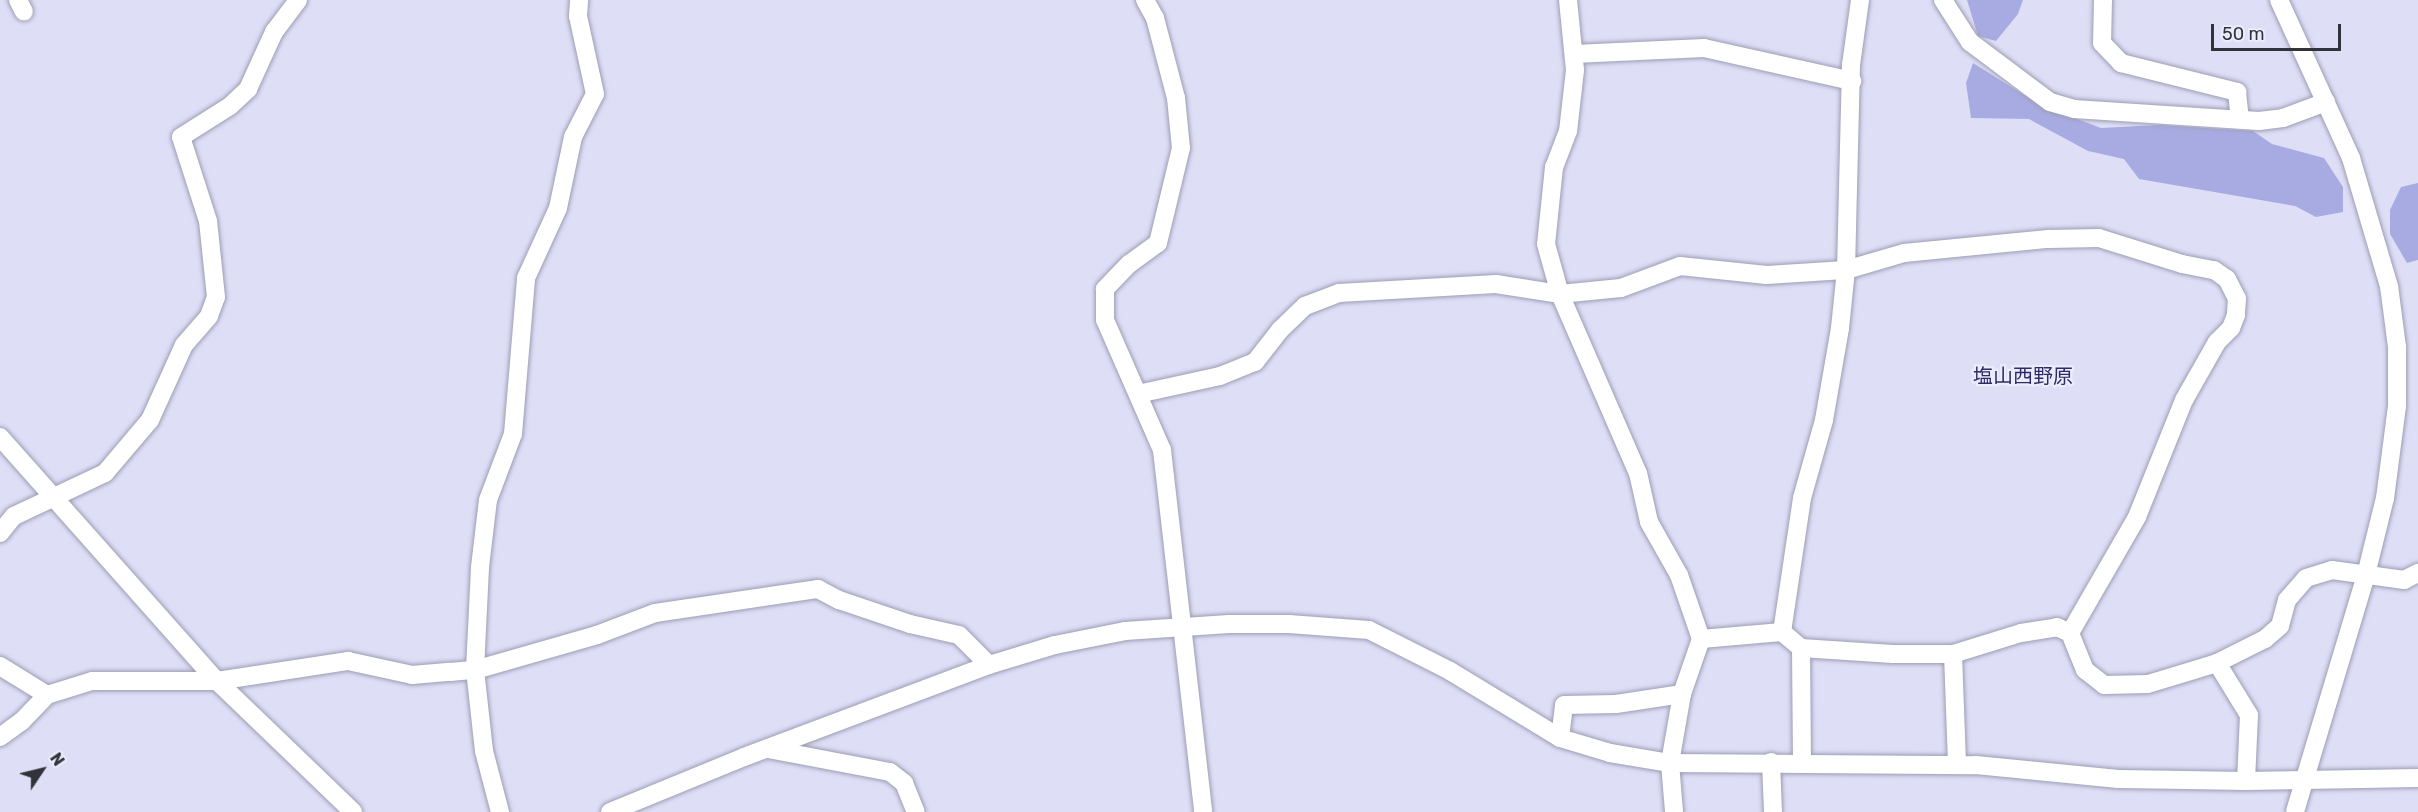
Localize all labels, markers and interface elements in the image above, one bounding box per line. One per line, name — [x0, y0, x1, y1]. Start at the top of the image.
scale bar — [2214, 12, 2344, 50]
text: 50 m — [2222, 23, 2265, 45]
district label: 塩山西野原 — [1973, 364, 2073, 388]
north arrow — [12, 740, 72, 800]
text: N — [46, 749, 68, 770]

